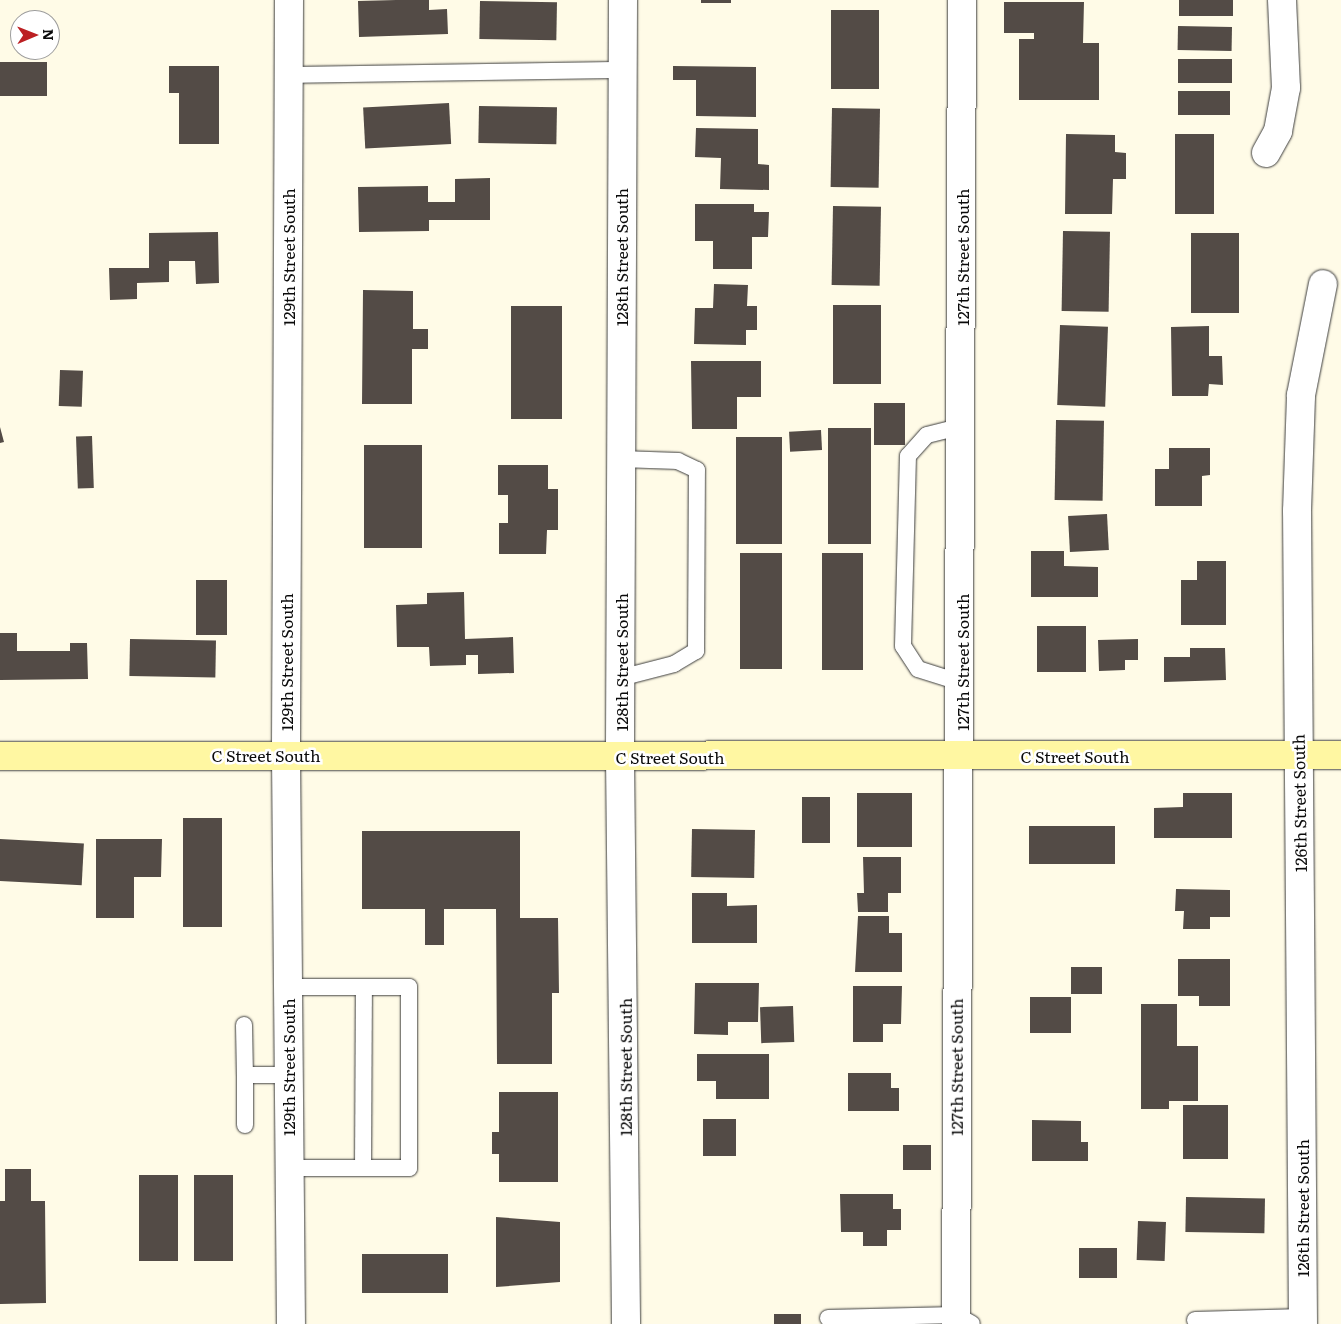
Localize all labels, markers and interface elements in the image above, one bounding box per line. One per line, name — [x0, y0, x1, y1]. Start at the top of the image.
north arrow — [10, 10, 60, 60]
text: N — [39, 29, 59, 41]
street label: 129th Street South — [278, 188, 298, 326]
street label: 128th Street South — [611, 188, 631, 326]
street label: 127th Street South — [952, 188, 972, 326]
street label: 129th Street South — [276, 593, 296, 731]
street label: 128th Street South — [611, 593, 631, 731]
street label: 127th Street South — [952, 593, 972, 731]
street label: 126th Street South — [1288, 734, 1310, 872]
street label: C Street South — [212, 745, 320, 765]
street label: C Street South — [1021, 746, 1129, 766]
street label: C Street South — [616, 747, 724, 767]
street label: 129th Street South — [278, 998, 298, 1136]
street label: 128th Street South — [615, 998, 635, 1136]
street label: 127th Street South — [946, 998, 966, 1136]
street label: 126th Street South — [1292, 1139, 1312, 1277]

